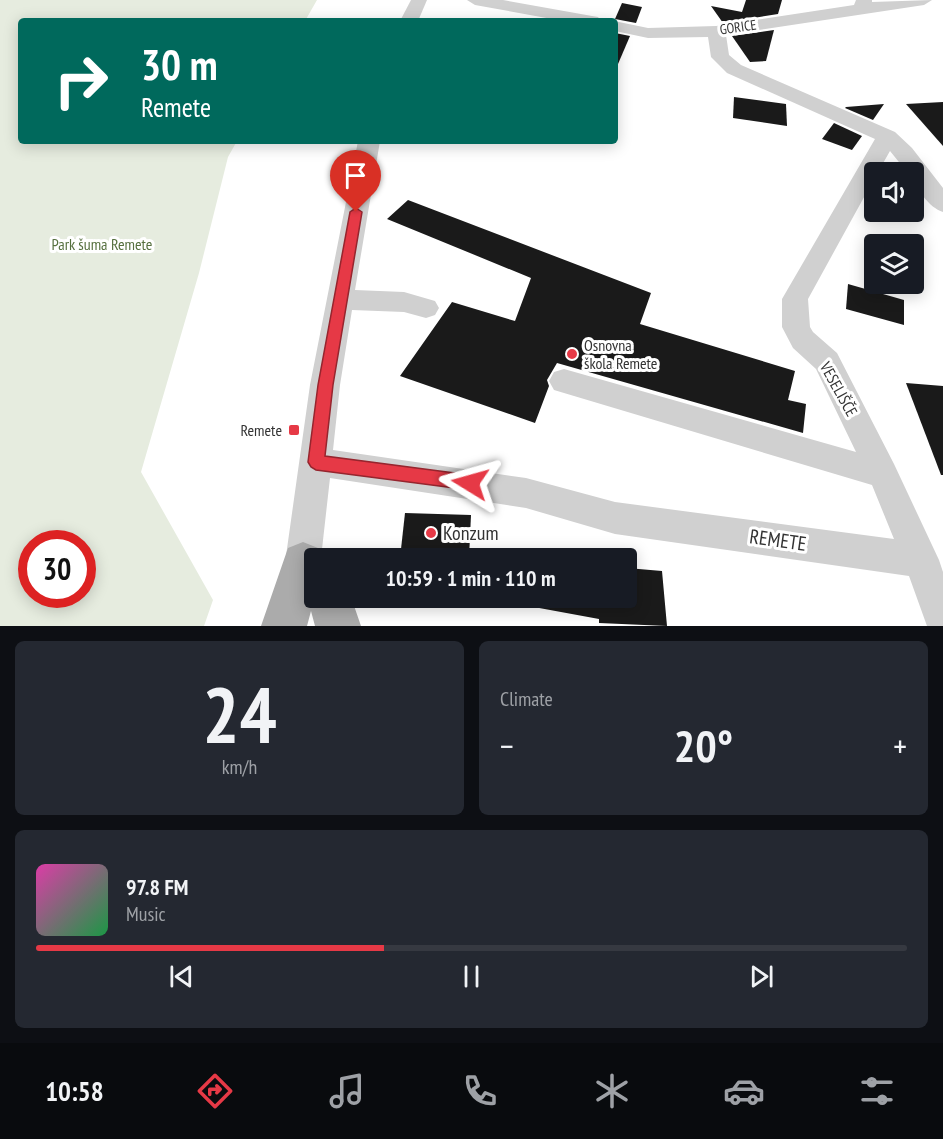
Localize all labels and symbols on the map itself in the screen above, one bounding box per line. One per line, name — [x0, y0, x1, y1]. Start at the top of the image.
street label: GORICE — [718, 16, 758, 38]
pin — [330, 150, 381, 212]
park label: Park šuma Remete — [52, 234, 152, 254]
place label: Osnovna škola Remete — [584, 335, 657, 373]
marker: Osnovna škola Remete — [565, 347, 579, 361]
street label: VESELIŠČE — [815, 357, 862, 420]
place label: Remete — [240, 420, 282, 440]
marker: Remete — [287, 423, 301, 437]
position arrow — [438, 451, 502, 515]
place label: Konzum — [443, 520, 498, 546]
street label: REMETE — [748, 523, 808, 557]
marker: Konzum — [424, 526, 438, 540]
speed limit sign: 30 — [18, 530, 96, 608]

